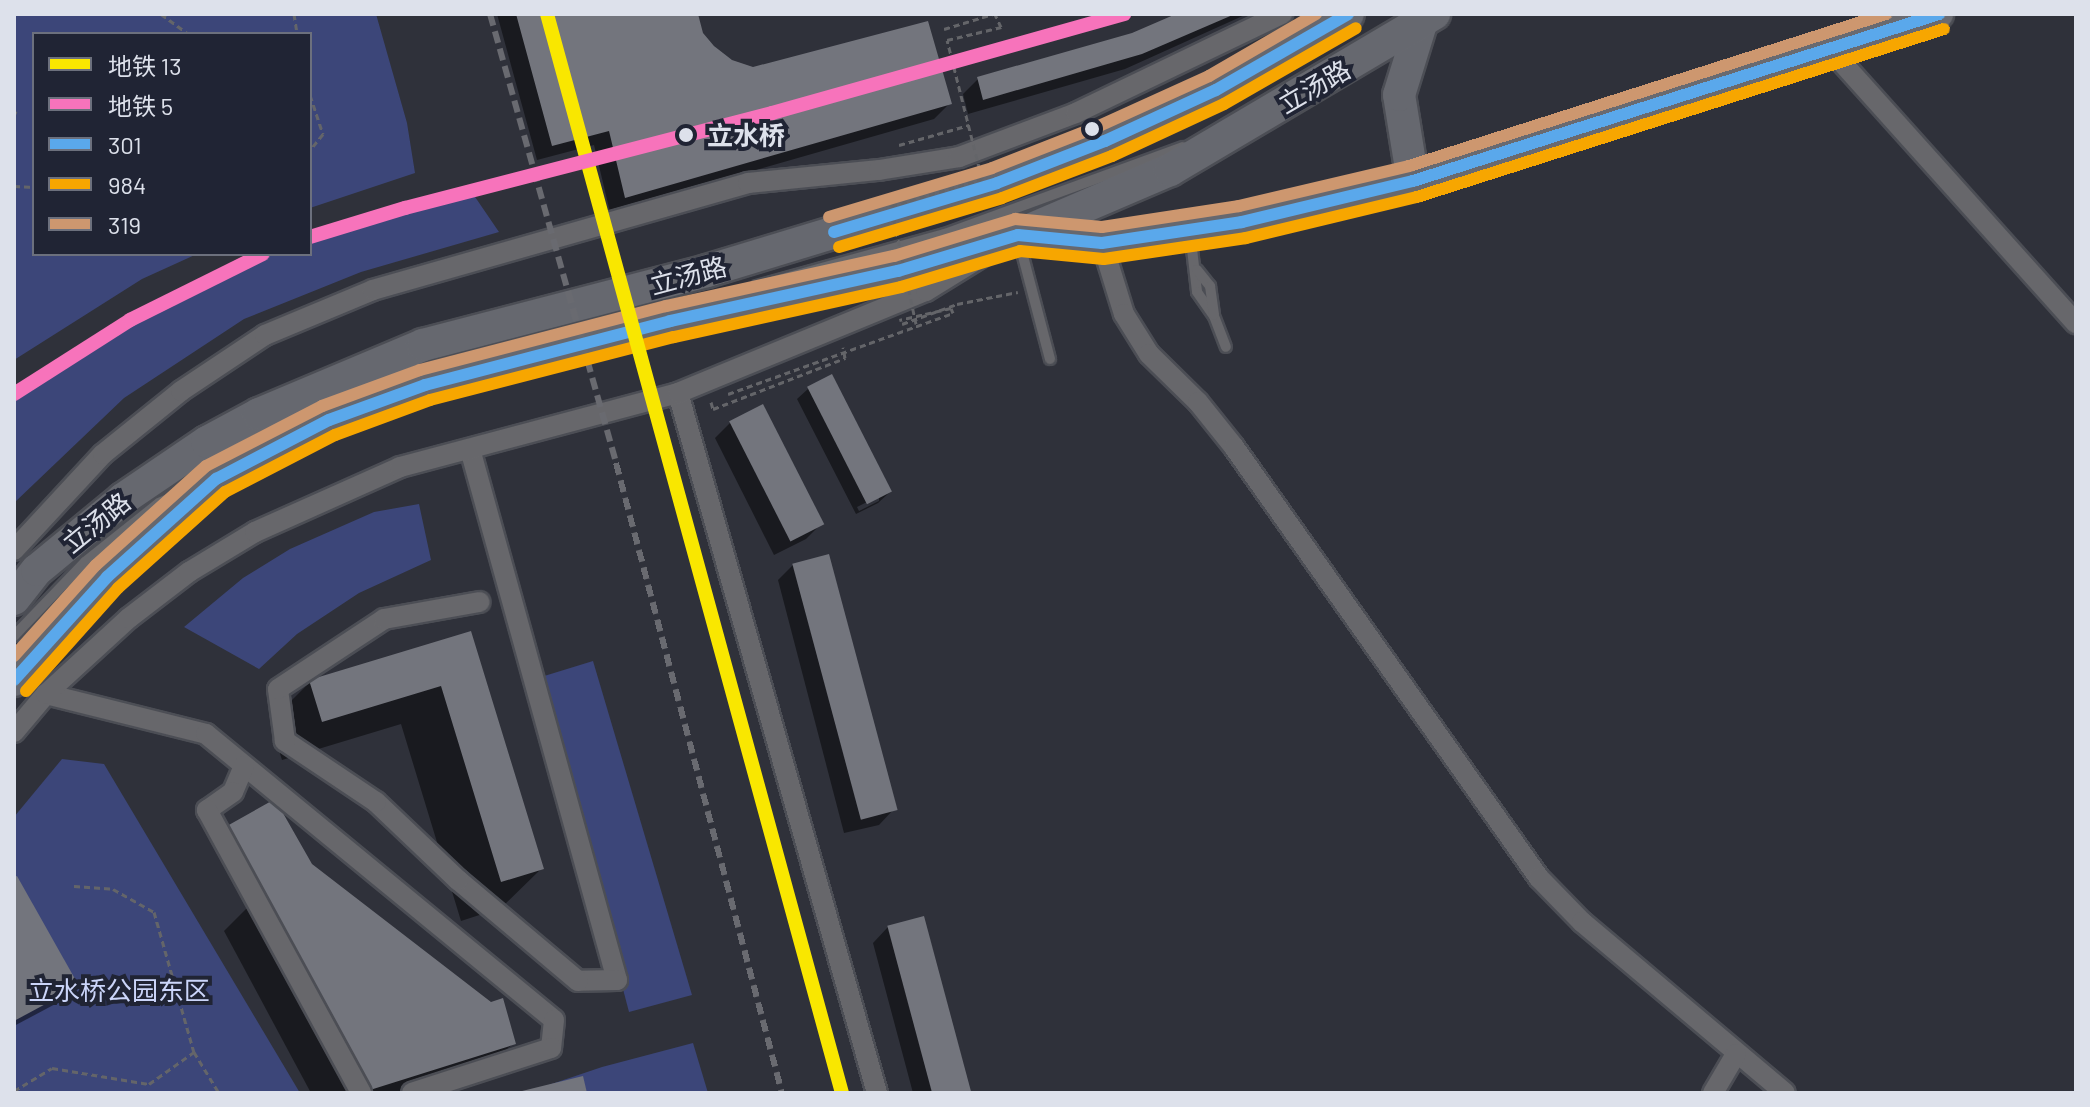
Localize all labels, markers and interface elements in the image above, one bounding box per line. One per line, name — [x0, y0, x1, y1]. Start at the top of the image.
legend — [32, 32, 312, 256]
text: 地铁 13 — [108, 51, 182, 80]
street label: 立汤路 — [1272, 53, 1356, 119]
text: 地铁 5 — [108, 91, 173, 120]
place label: 立水桥 — [707, 119, 785, 151]
marker: 立水桥 — [672, 121, 700, 149]
unlabelled marker — [1084, 121, 1100, 137]
text: 301 — [108, 130, 142, 159]
text: 984 — [108, 170, 146, 199]
text: 319 — [108, 210, 141, 239]
street label: 立汤路 — [646, 250, 730, 300]
street label: 立汤路 — [56, 485, 136, 559]
park label: 立水桥公园东区 — [28, 974, 210, 1006]

